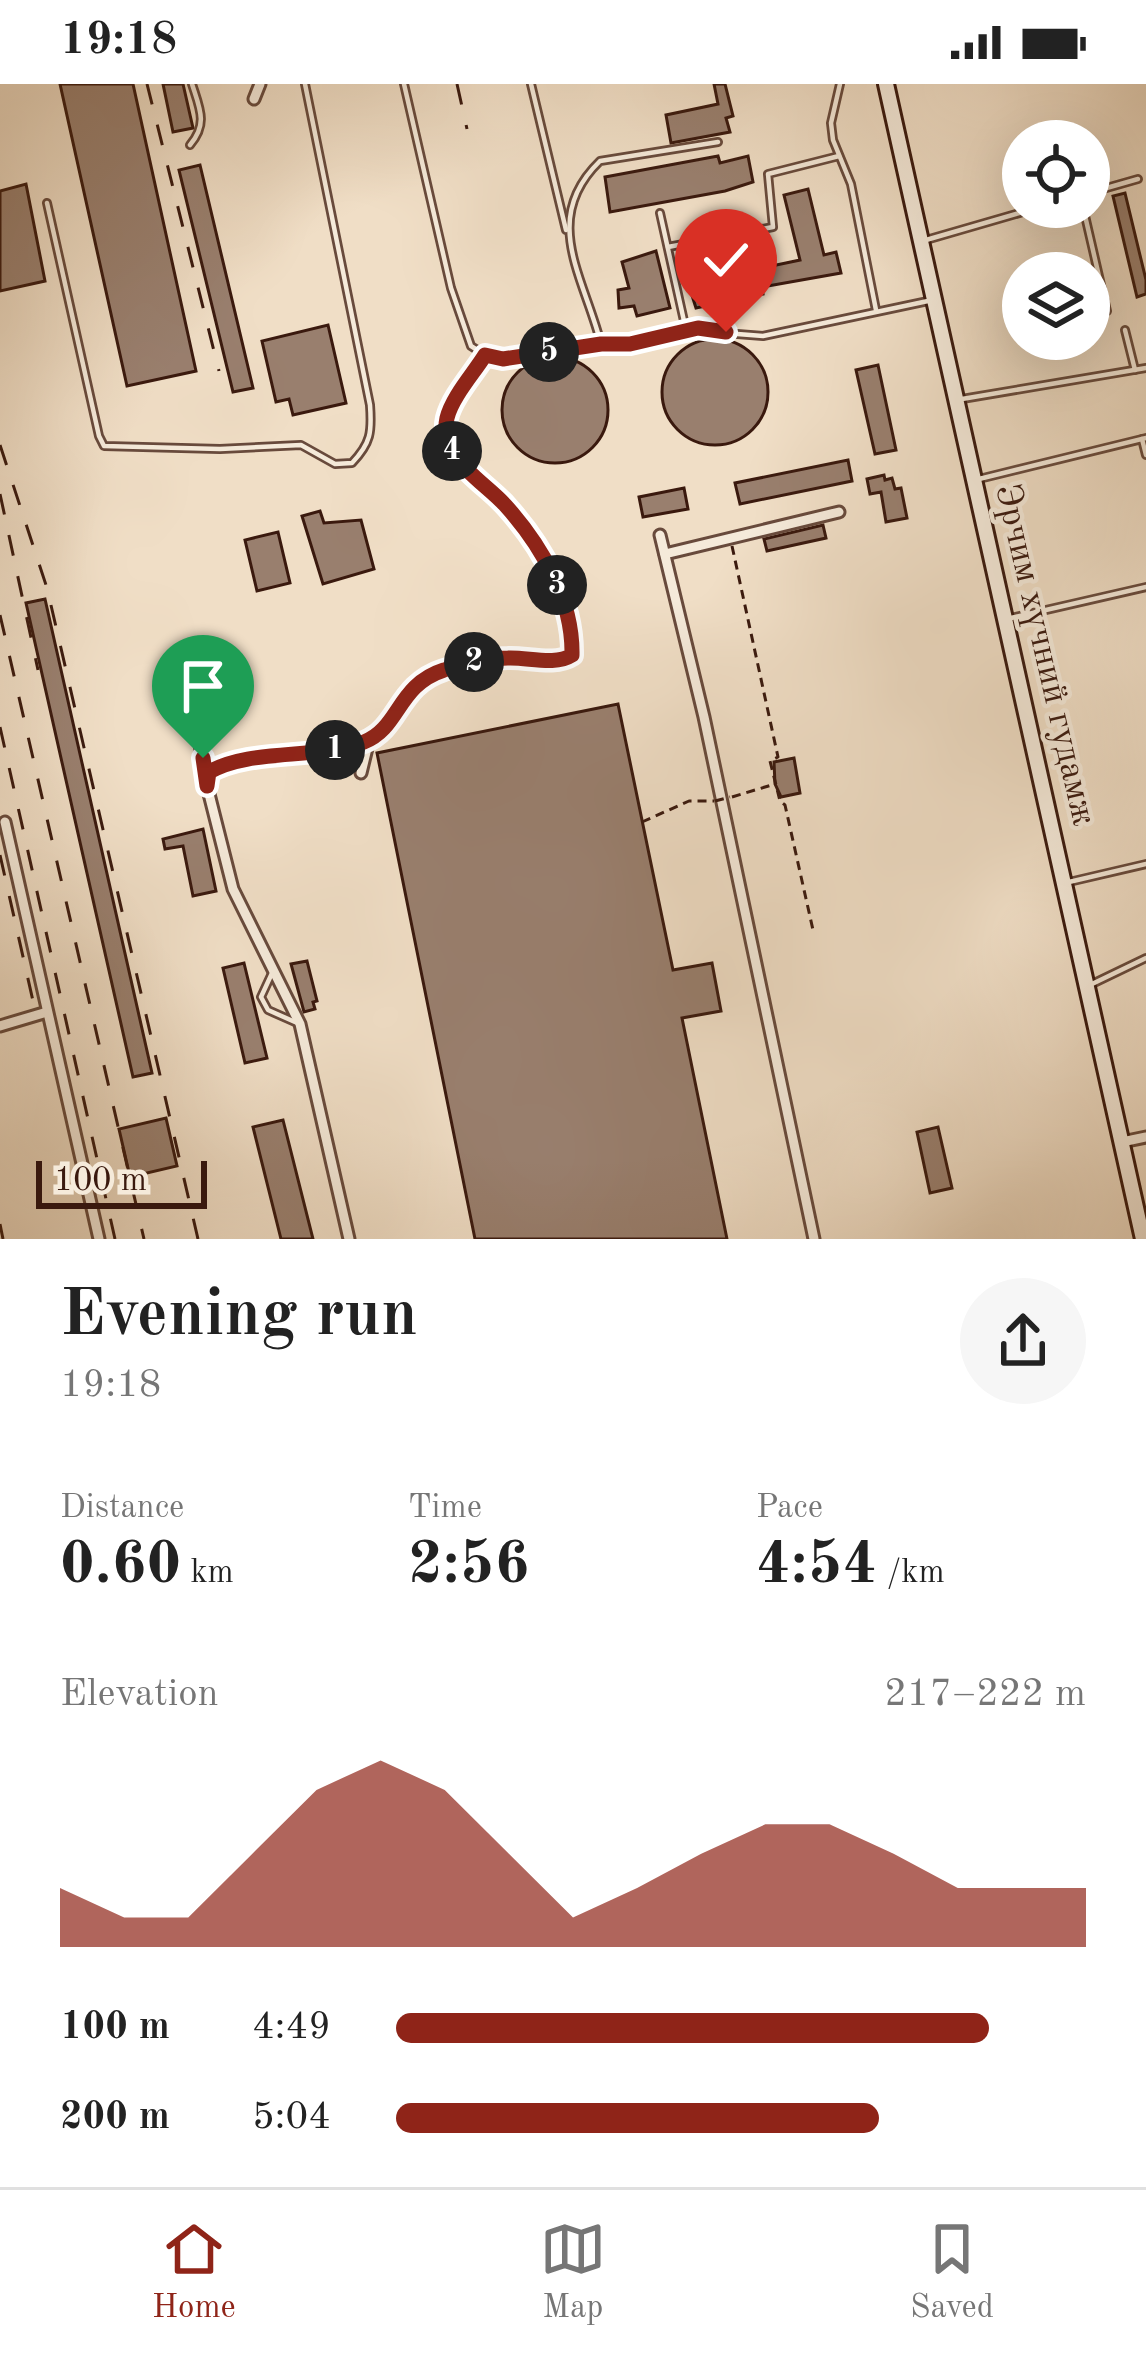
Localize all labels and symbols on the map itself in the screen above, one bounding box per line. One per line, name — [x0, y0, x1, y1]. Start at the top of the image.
pin — [675, 209, 777, 332]
pin: 5 — [519, 322, 579, 382]
pin: 4 — [422, 421, 482, 481]
street label: Эрчим хүчний гудамж — [987, 481, 1101, 829]
pin: 3 — [527, 555, 587, 615]
pin: 2 — [444, 632, 504, 692]
pin — [152, 635, 254, 758]
pin: 1 — [305, 720, 365, 780]
scale bar — [36, 1155, 207, 1208]

